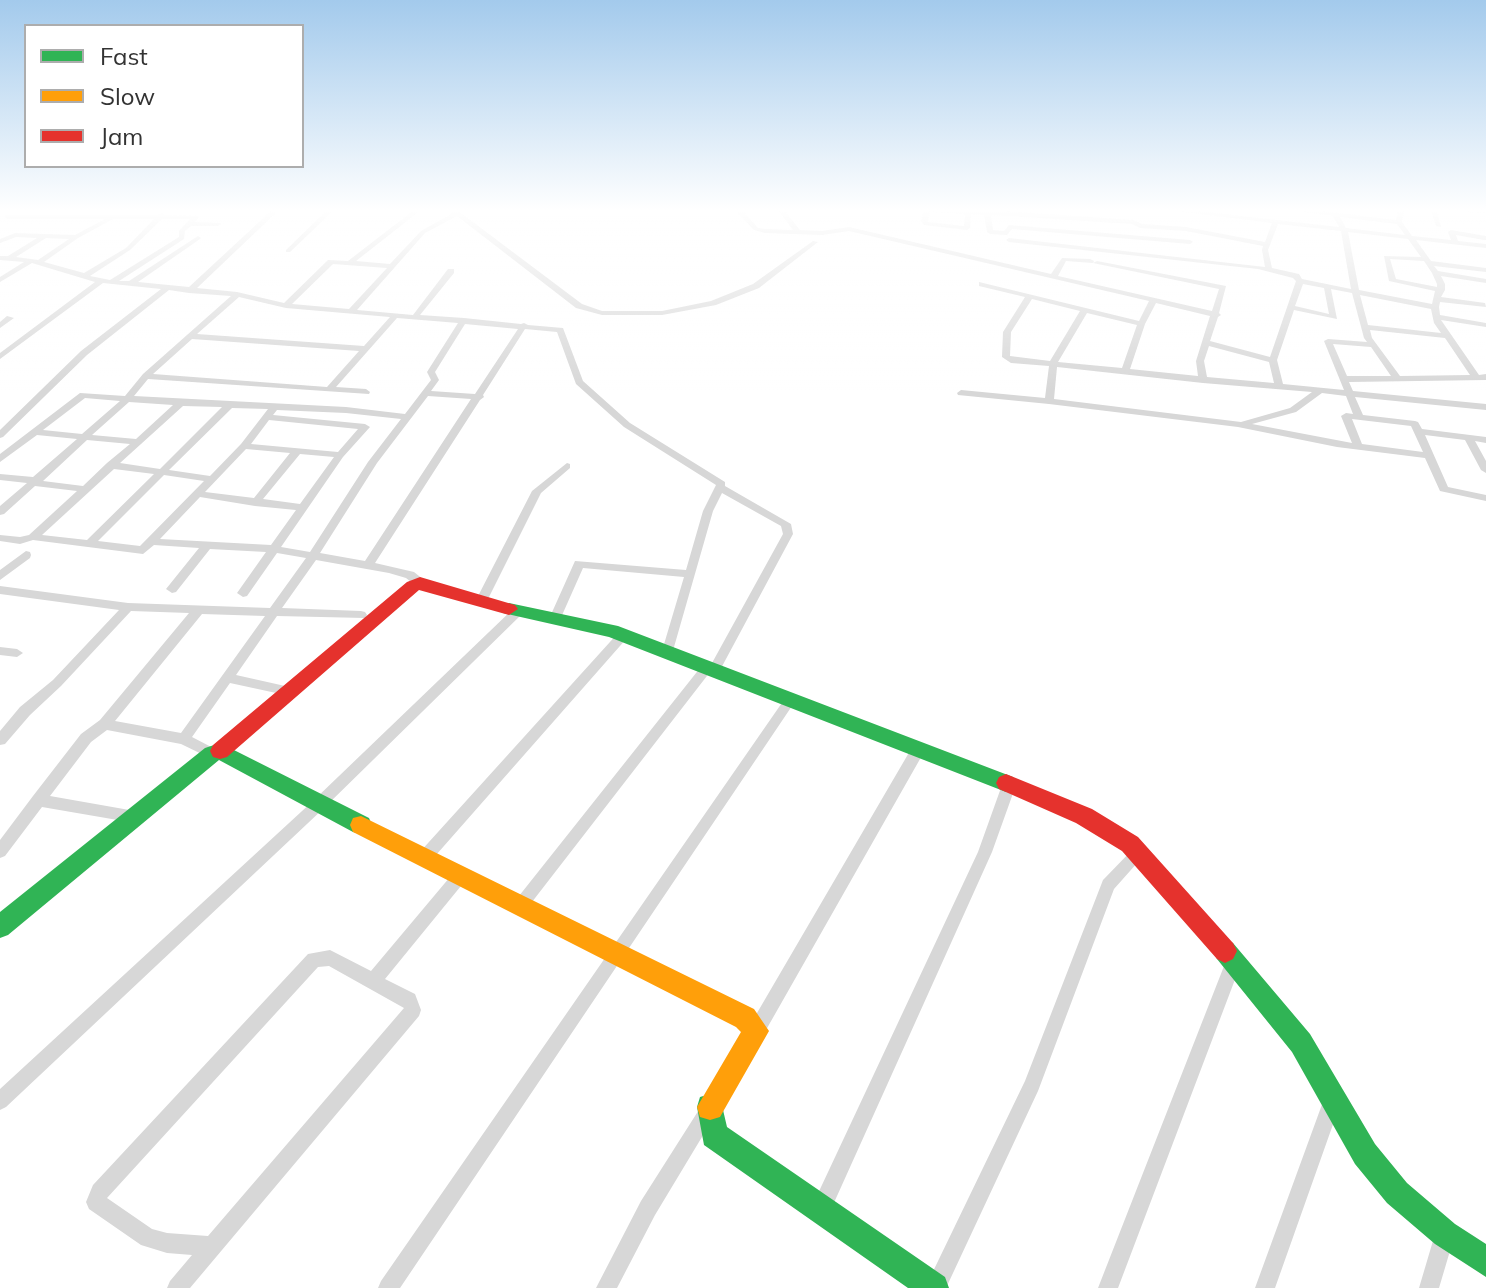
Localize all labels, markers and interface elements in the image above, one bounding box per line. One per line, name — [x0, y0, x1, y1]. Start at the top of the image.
legend — [24, 24, 304, 168]
text: Fast — [100, 41, 148, 71]
text: Slow — [100, 81, 155, 111]
text: Jam — [100, 121, 143, 151]

